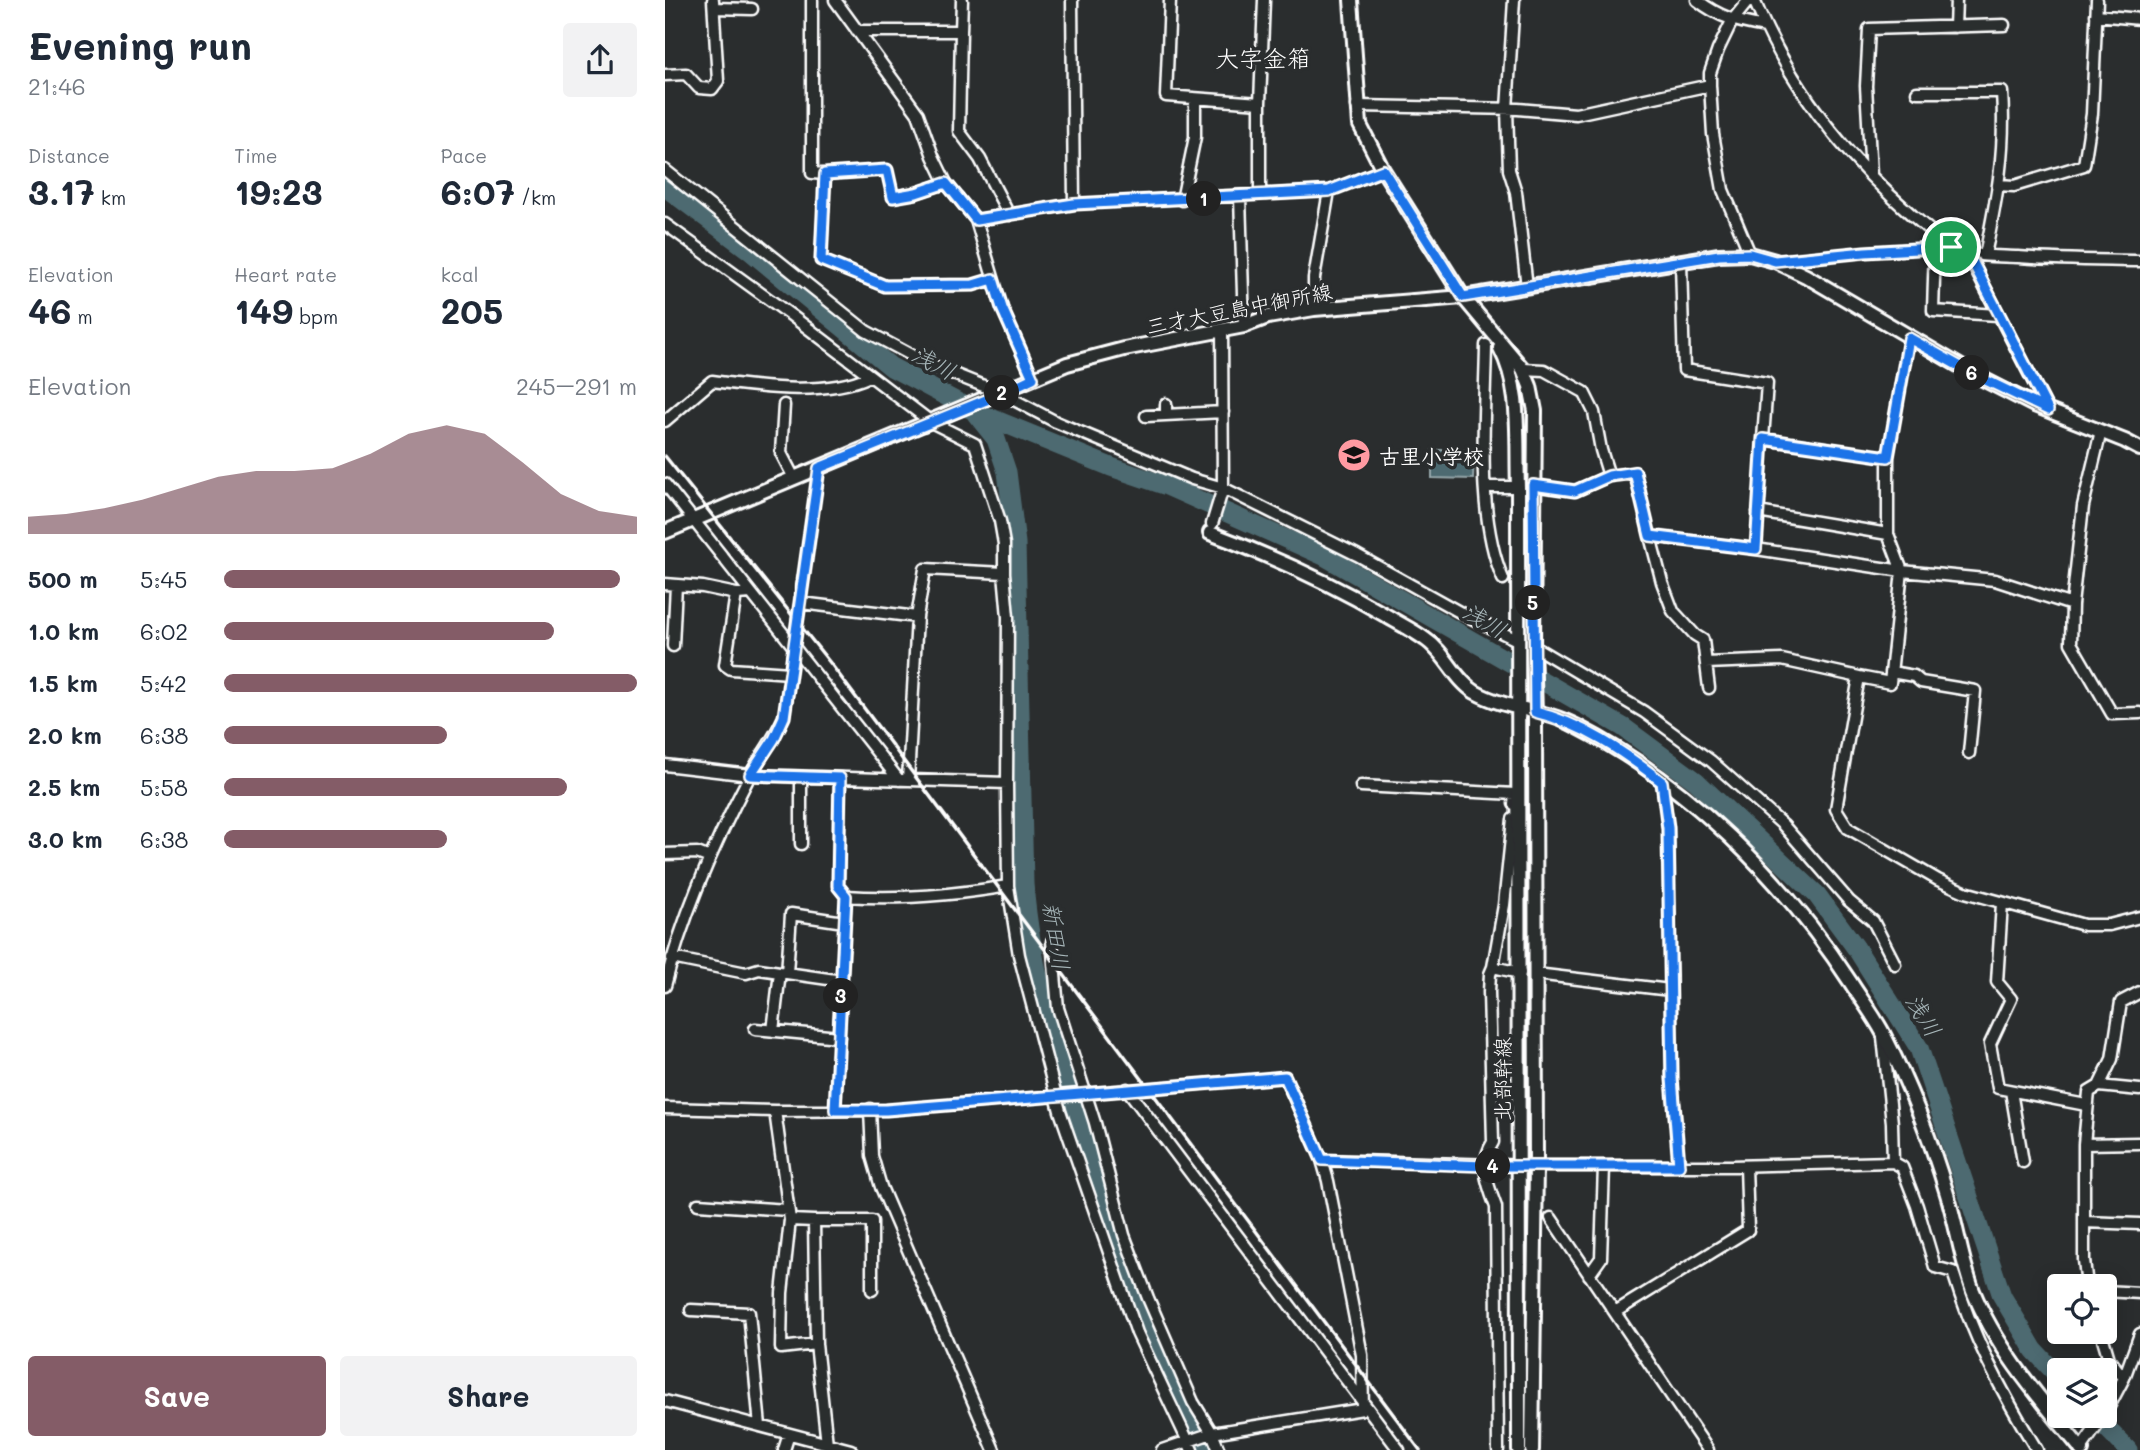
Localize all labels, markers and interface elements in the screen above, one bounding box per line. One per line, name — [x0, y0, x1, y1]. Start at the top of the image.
text: Evening run — [28, 20, 252, 70]
button: share — [563, 23, 637, 97]
district label: 大字金箱 — [1215, 42, 1311, 73]
text: 21:46 — [28, 71, 86, 101]
text: Distance — [28, 143, 110, 168]
text: Time — [234, 143, 278, 168]
text: Pace — [441, 143, 487, 168]
text: 3.17 — [28, 168, 95, 214]
text: 19:23 — [234, 168, 323, 214]
text: 6:07 — [441, 168, 515, 214]
pin: 1 — [1187, 182, 1221, 216]
text: km — [95, 185, 126, 210]
text: /km — [515, 185, 556, 210]
text: 1 — [1199, 186, 1208, 211]
pin — [1921, 217, 1981, 277]
icon: arrive — [1932, 228, 1970, 266]
text: Elevation — [28, 262, 113, 287]
text: Heart rate — [234, 262, 337, 287]
text: kcal — [441, 262, 479, 287]
street label: 三才大豆島中御所線 — [1144, 277, 1334, 339]
text: 46 — [28, 287, 71, 333]
text: 149 — [234, 287, 293, 333]
text: 205 — [441, 287, 503, 333]
text: m — [71, 304, 93, 329]
text: bpm — [293, 304, 338, 329]
water label: 浅川 — [907, 338, 961, 386]
pin: 6 — [1955, 356, 1989, 390]
text: 6 — [1966, 360, 1977, 385]
text: Elevation — [28, 371, 131, 401]
text: 245–291 m — [516, 371, 637, 401]
pin: 2 — [985, 376, 1019, 410]
text: 2 — [996, 380, 1007, 405]
school or university icon: 古里小学校 — [1335, 436, 1373, 474]
place label: 古里小学校 — [1379, 442, 1484, 469]
text: 500 m — [28, 564, 98, 594]
text: 5:45 — [140, 564, 187, 594]
pin: 5 — [1515, 586, 1551, 620]
text: 5 — [1527, 590, 1538, 615]
water label: 浅川 — [1458, 596, 1512, 644]
text: 1.0 km — [28, 616, 99, 646]
text: 6:02 — [140, 616, 188, 646]
text: 1.5 km — [28, 668, 98, 698]
text: 5:42 — [140, 668, 187, 698]
text: 2.0 km — [28, 720, 102, 750]
text: 6:38 — [140, 720, 188, 750]
text: 2.5 km — [28, 772, 100, 802]
text: 5:58 — [140, 772, 188, 802]
text: 3.0 km — [28, 824, 103, 854]
text: 6:38 — [140, 824, 188, 854]
water label: 新田川 — [1037, 900, 1077, 972]
pin: 3 — [823, 978, 859, 1014]
text: 3 — [835, 983, 846, 1008]
water label: 浅川 — [1899, 988, 1949, 1042]
street label: 北部幹線 — [1488, 1037, 1515, 1121]
pin: 4 — [1475, 1148, 1511, 1184]
text: 4 — [1486, 1153, 1499, 1178]
map controls — [2047, 1274, 2117, 1428]
button: locate — [2047, 1274, 2117, 1344]
button: Save — [28, 1356, 326, 1436]
button: Share — [340, 1356, 637, 1436]
button: layers — [2047, 1358, 2117, 1428]

